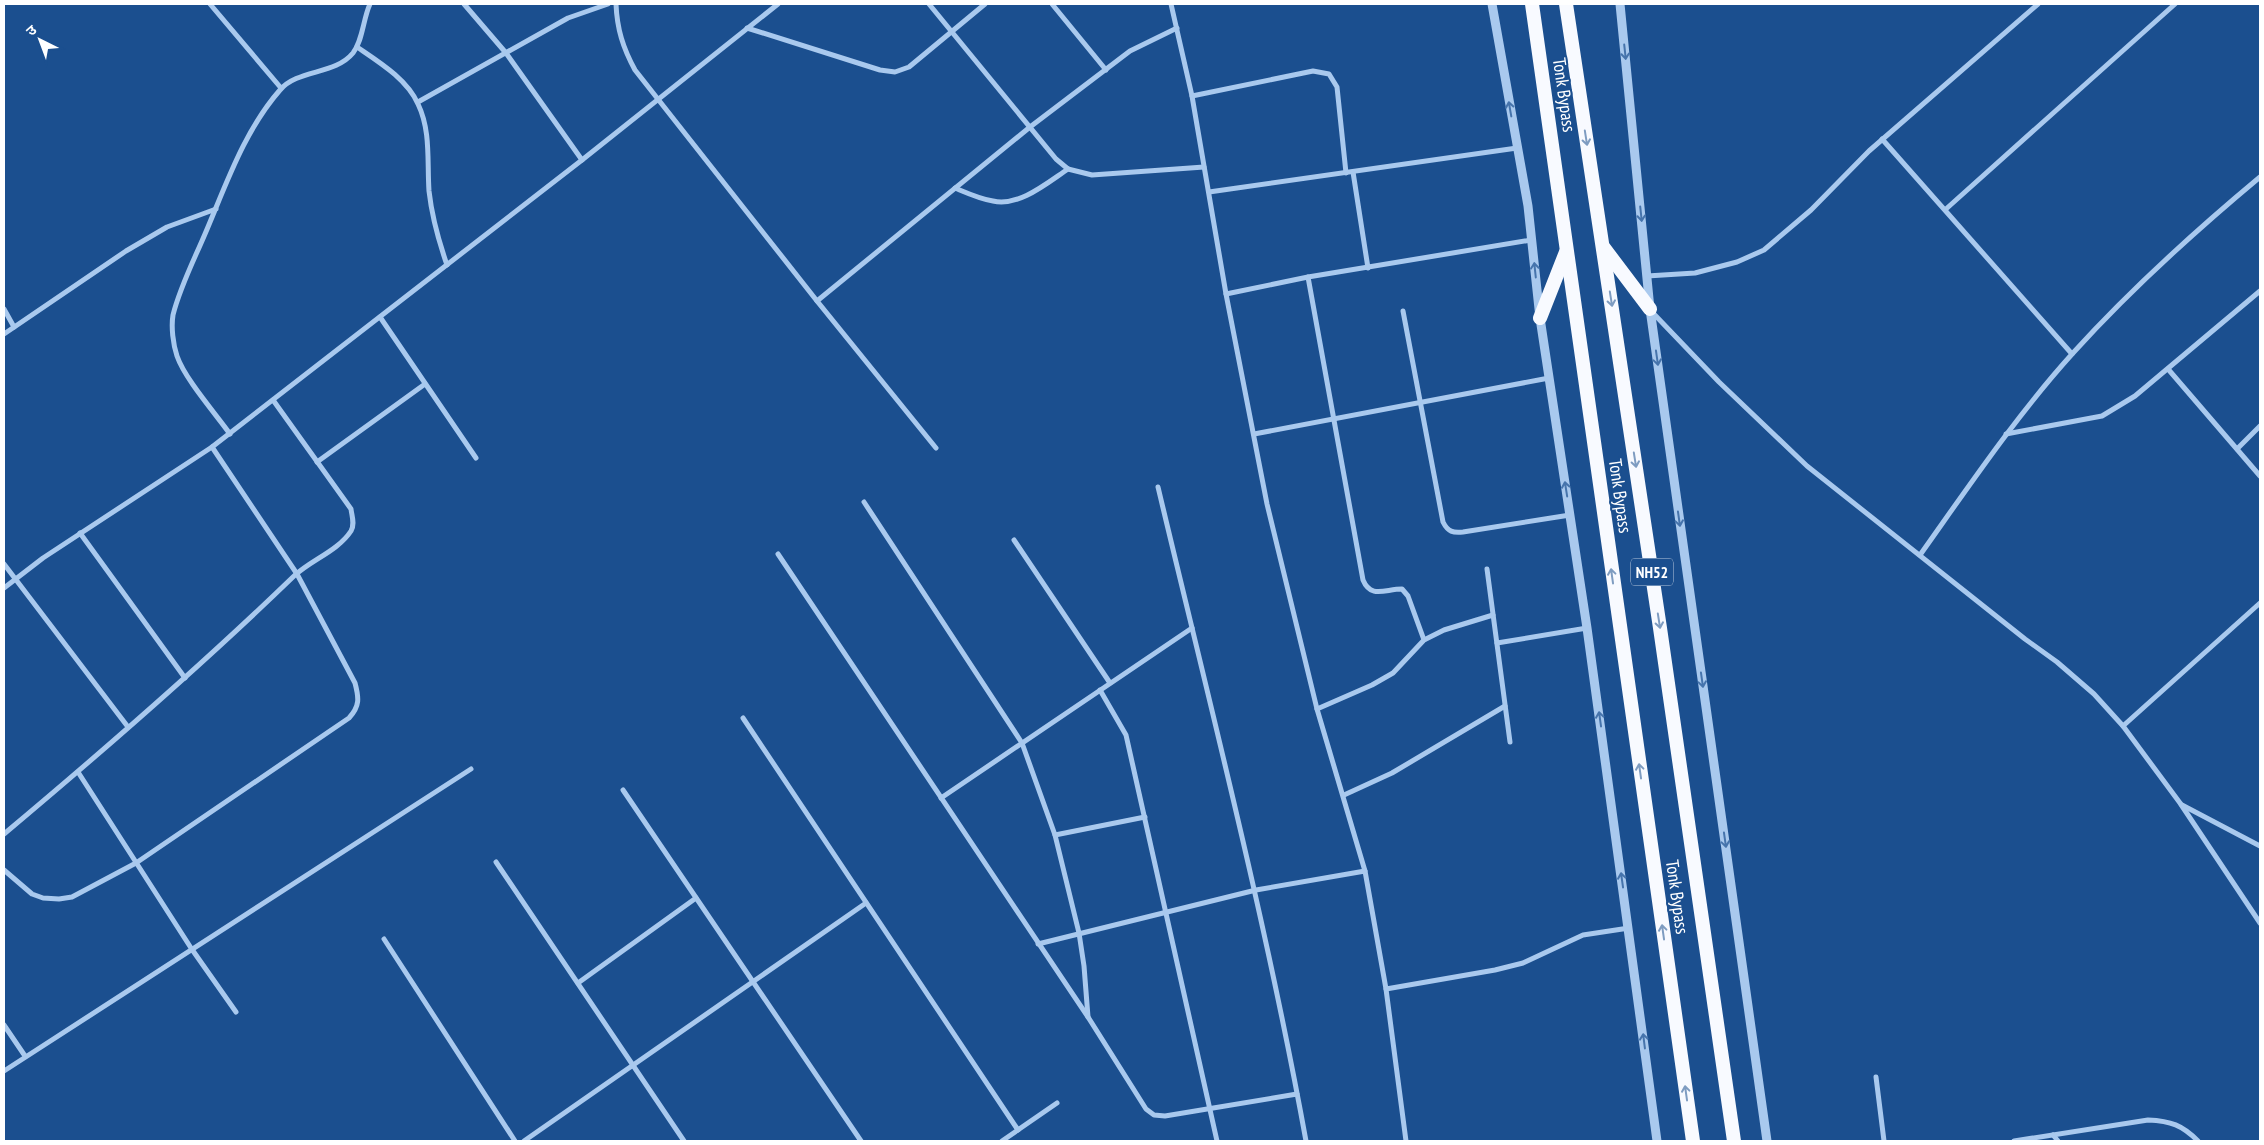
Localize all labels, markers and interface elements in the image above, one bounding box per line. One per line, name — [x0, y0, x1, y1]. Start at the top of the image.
north arrow — [15, 15, 65, 65]
text: उ — [22, 20, 41, 40]
one-way arrow — [1620, 44, 1629, 60]
street label: Tonk Bypass — [1548, 56, 1581, 134]
one-way arrow — [1504, 102, 1514, 118]
one-way arrow — [1582, 130, 1592, 146]
one-way arrow — [1636, 206, 1645, 222]
one-way arrow — [1530, 262, 1539, 278]
one-way arrow — [1606, 291, 1616, 307]
one-way arrow — [1652, 349, 1662, 365]
one-way arrow — [1630, 452, 1640, 468]
street label: Tonk Bypass — [1604, 457, 1637, 535]
one-way arrow — [1561, 481, 1571, 497]
one-way arrow — [1674, 510, 1684, 526]
road number: NH52 — [1631, 558, 1673, 586]
one-way arrow — [1607, 568, 1617, 584]
one-way arrow — [1654, 612, 1664, 628]
one-way arrow — [1697, 671, 1707, 687]
one-way arrow — [1595, 711, 1605, 727]
one-way arrow — [1635, 764, 1645, 780]
one-way arrow — [1720, 832, 1730, 848]
street label: Tonk Bypass — [1661, 858, 1694, 936]
one-way arrow — [1617, 872, 1627, 888]
one-way arrow — [1658, 924, 1668, 940]
one-way arrow — [1639, 1033, 1649, 1049]
one-way arrow — [1681, 1085, 1691, 1101]

